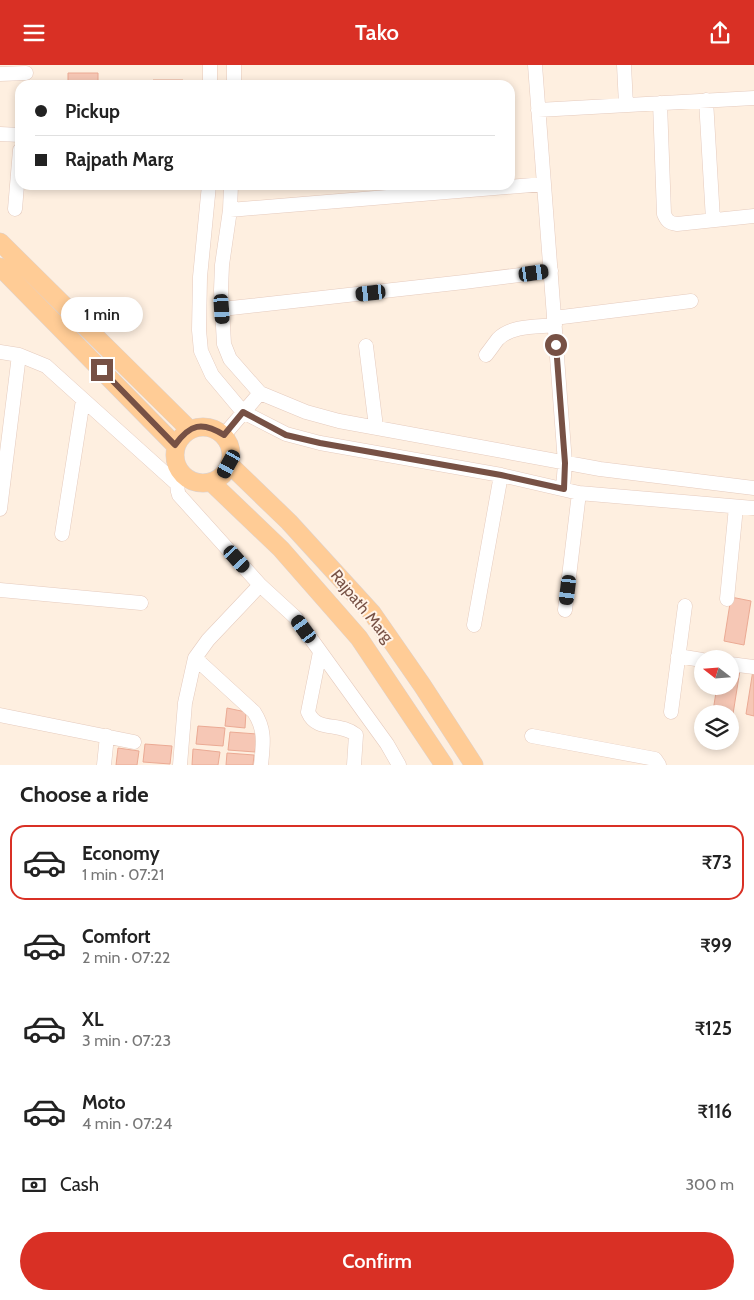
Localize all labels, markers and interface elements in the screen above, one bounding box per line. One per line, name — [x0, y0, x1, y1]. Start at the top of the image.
icon: menu — [20, 19, 48, 47]
text: Tako — [355, 19, 399, 46]
icon: share — [706, 19, 734, 47]
text: Pickup — [65, 100, 120, 123]
text: Rajpath Marg — [65, 148, 173, 171]
car — [518, 263, 549, 283]
car — [355, 284, 386, 302]
car — [213, 294, 230, 324]
callout: 1 min — [61, 297, 143, 333]
text: 1 min — [84, 305, 120, 324]
route start — [545, 334, 567, 356]
route end — [91, 359, 113, 381]
car — [215, 447, 242, 481]
car — [221, 543, 252, 575]
street label: Rajpath Marg — [327, 566, 398, 647]
car — [558, 574, 577, 606]
car — [289, 612, 318, 646]
north arrow — [694, 650, 739, 695]
map controls — [694, 650, 739, 750]
button: layers — [694, 705, 739, 750]
text: Choose a ride — [20, 781, 149, 808]
icon: car — [22, 840, 67, 885]
text: Economy — [82, 842, 160, 865]
text: ₹73 — [702, 851, 732, 874]
text: 1 min · 07:21 — [82, 865, 164, 884]
icon: car — [22, 923, 67, 968]
text: Comfort — [82, 925, 151, 948]
text: ₹99 — [700, 934, 732, 957]
text: 2 min · 07:22 — [82, 948, 171, 967]
icon: car — [22, 1006, 67, 1051]
text: XL — [82, 1008, 103, 1031]
text: ₹125 — [695, 1017, 732, 1040]
text: 3 min · 07:23 — [82, 1031, 171, 1050]
icon: car — [22, 1089, 67, 1134]
text: Moto — [82, 1091, 126, 1114]
text: ₹116 — [698, 1100, 732, 1123]
text: 4 min · 07:24 — [82, 1114, 172, 1133]
icon: cash — [20, 1171, 48, 1199]
text: Cash — [60, 1173, 99, 1196]
text: 300 m — [685, 1175, 734, 1194]
button: Confirm — [20, 1232, 734, 1290]

